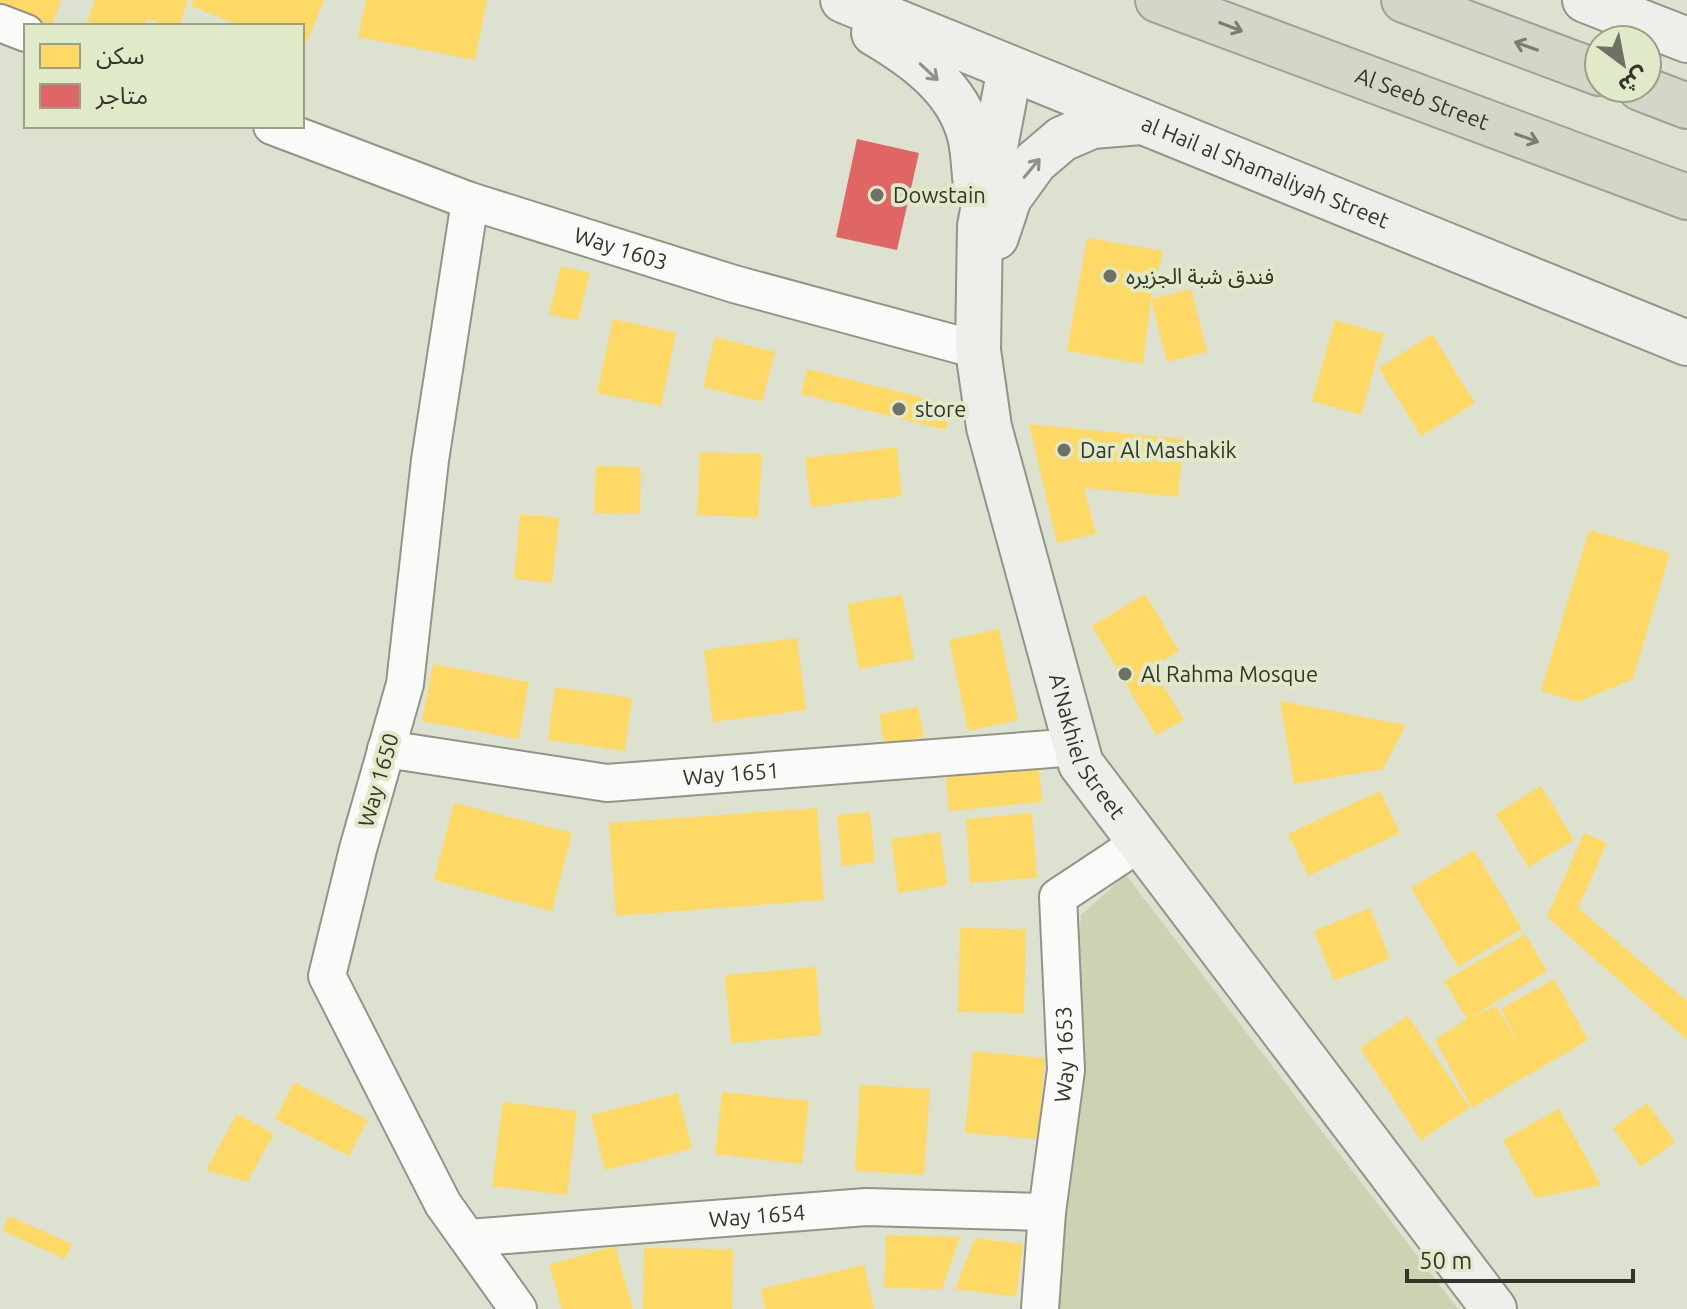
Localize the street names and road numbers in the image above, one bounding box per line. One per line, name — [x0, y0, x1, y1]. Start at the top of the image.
street label: Al Seeb Street — [1352, 62, 1493, 134]
street label: al Hail al Shamaliyah Street — [1138, 110, 1393, 233]
street label: Way 1603 — [571, 222, 671, 274]
street label: A'Nakhiel Street — [1045, 671, 1131, 824]
street label: Way 1650 — [352, 730, 403, 830]
street label: Way 1651 — [682, 757, 780, 789]
street label: Way 1653 — [1049, 1006, 1078, 1104]
street label: Way 1654 — [708, 1199, 806, 1231]

